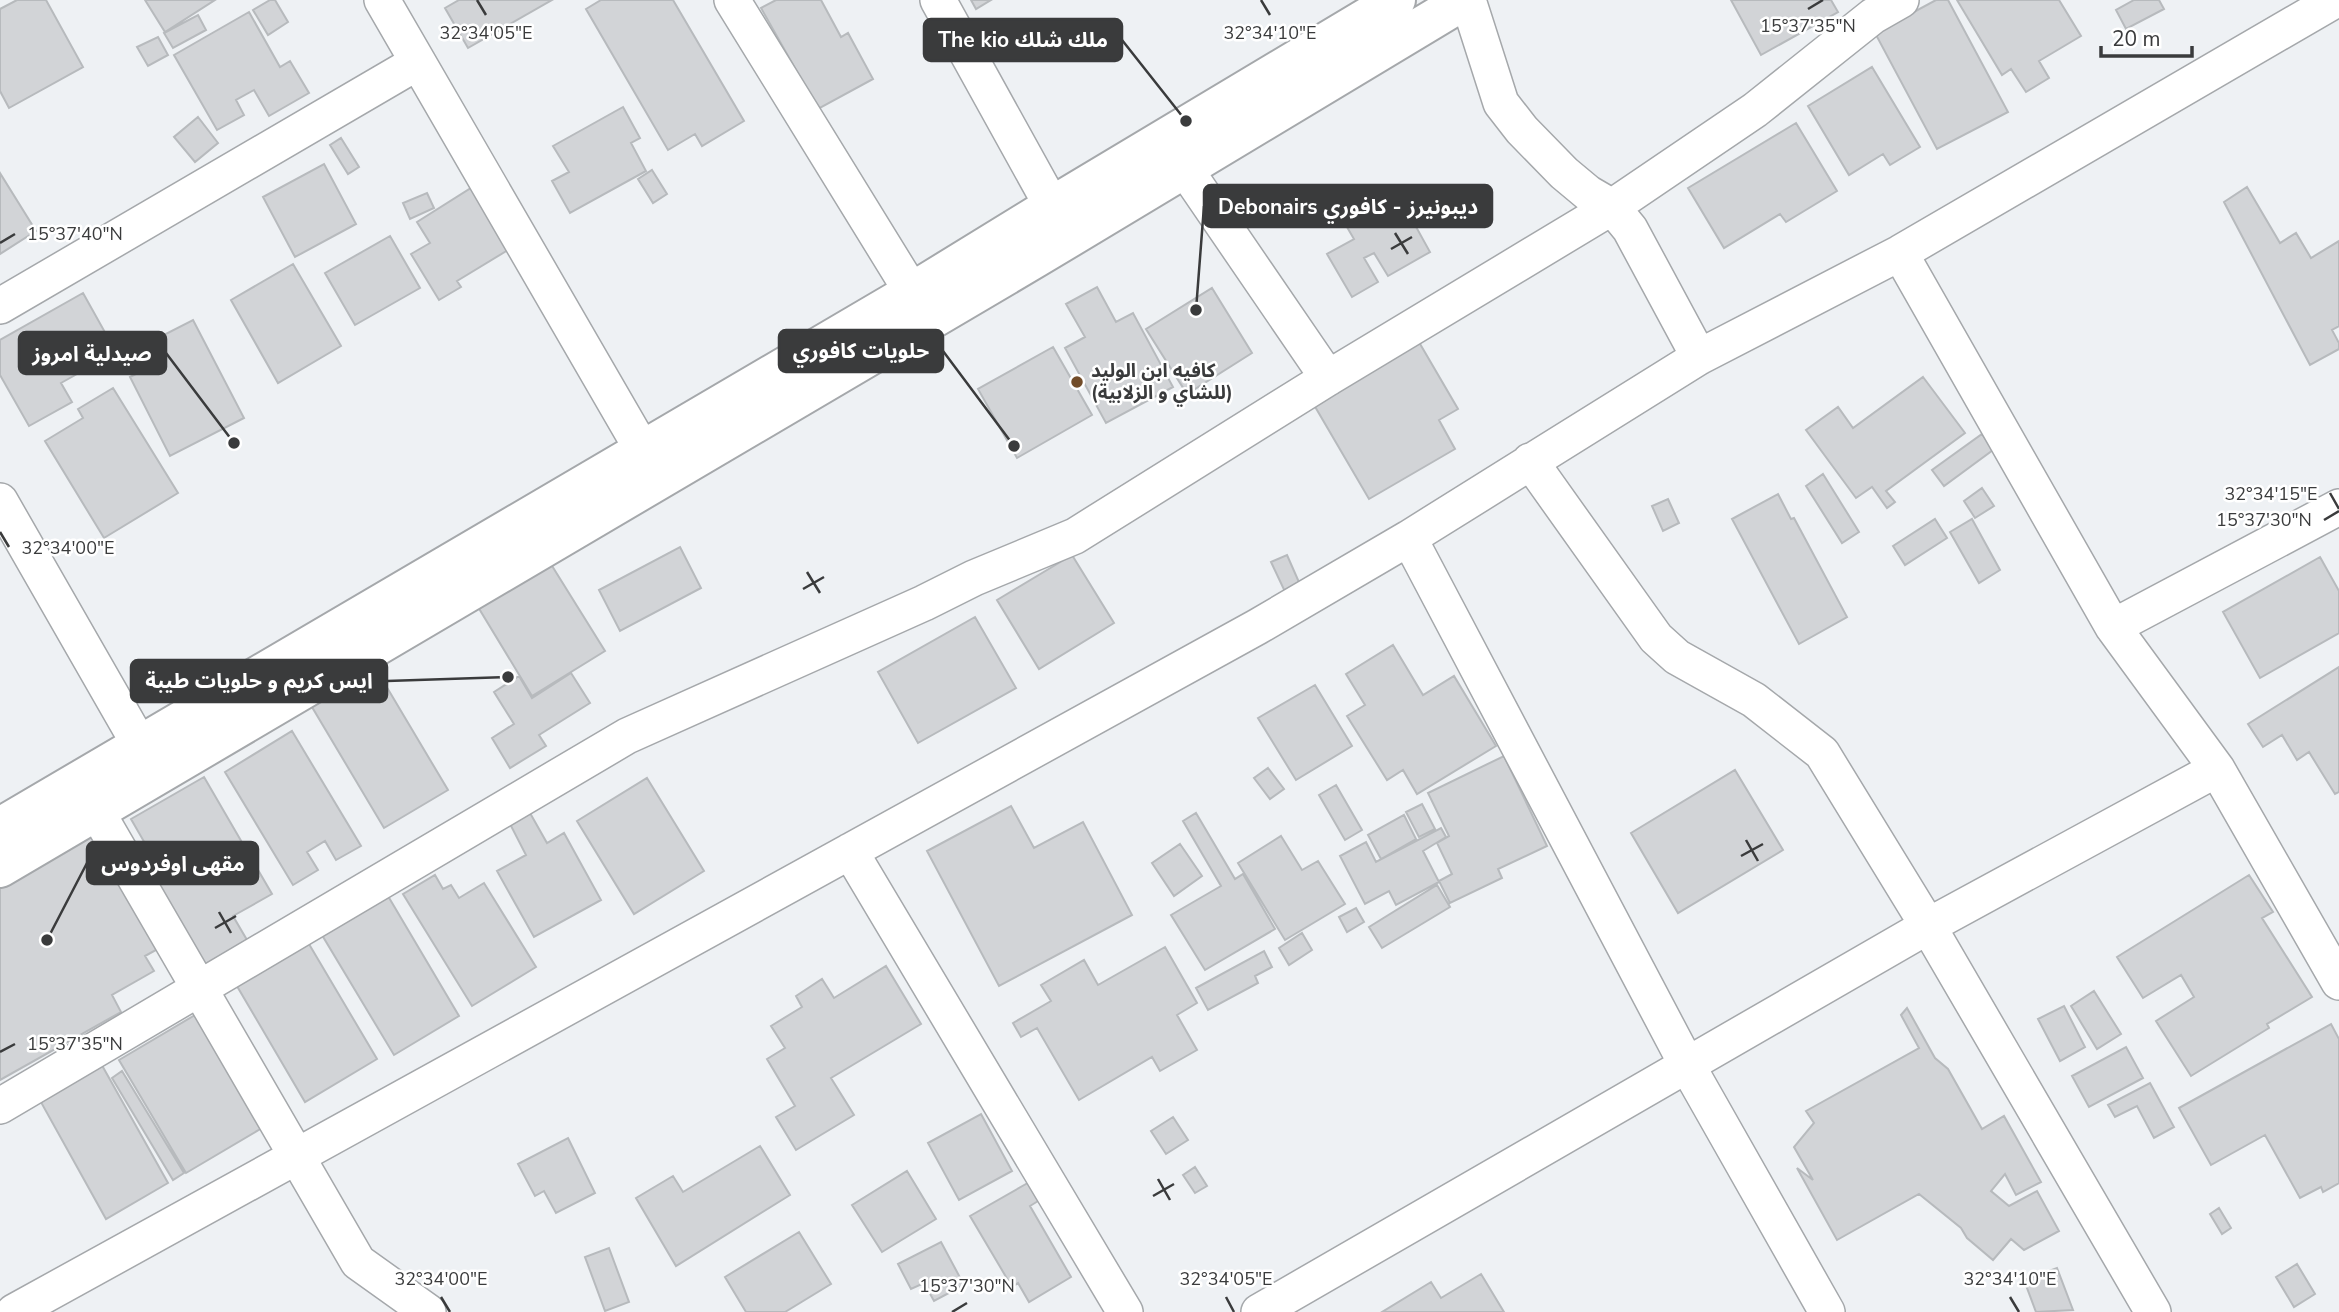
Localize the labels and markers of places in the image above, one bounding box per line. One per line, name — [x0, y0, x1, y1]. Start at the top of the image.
callout: The kio ملك شلك — [924, 19, 1122, 61]
callout: Debonairs ديبونيرز - كافوري — [1204, 185, 1492, 227]
callout: حلويات كافوري — [779, 330, 943, 372]
callout: صيدلية امروز — [19, 332, 166, 374]
place label: كافيه ابن الوليد (للشاي و الزلابية) — [1091, 358, 1233, 407]
marker: كافيه ابن الوليد (للشاي و الزلابية) — [1069, 374, 1085, 390]
callout: ايس كريم و حلويات طيبة — [131, 660, 387, 702]
callout: مقهى اوفردوس — [87, 842, 258, 884]

